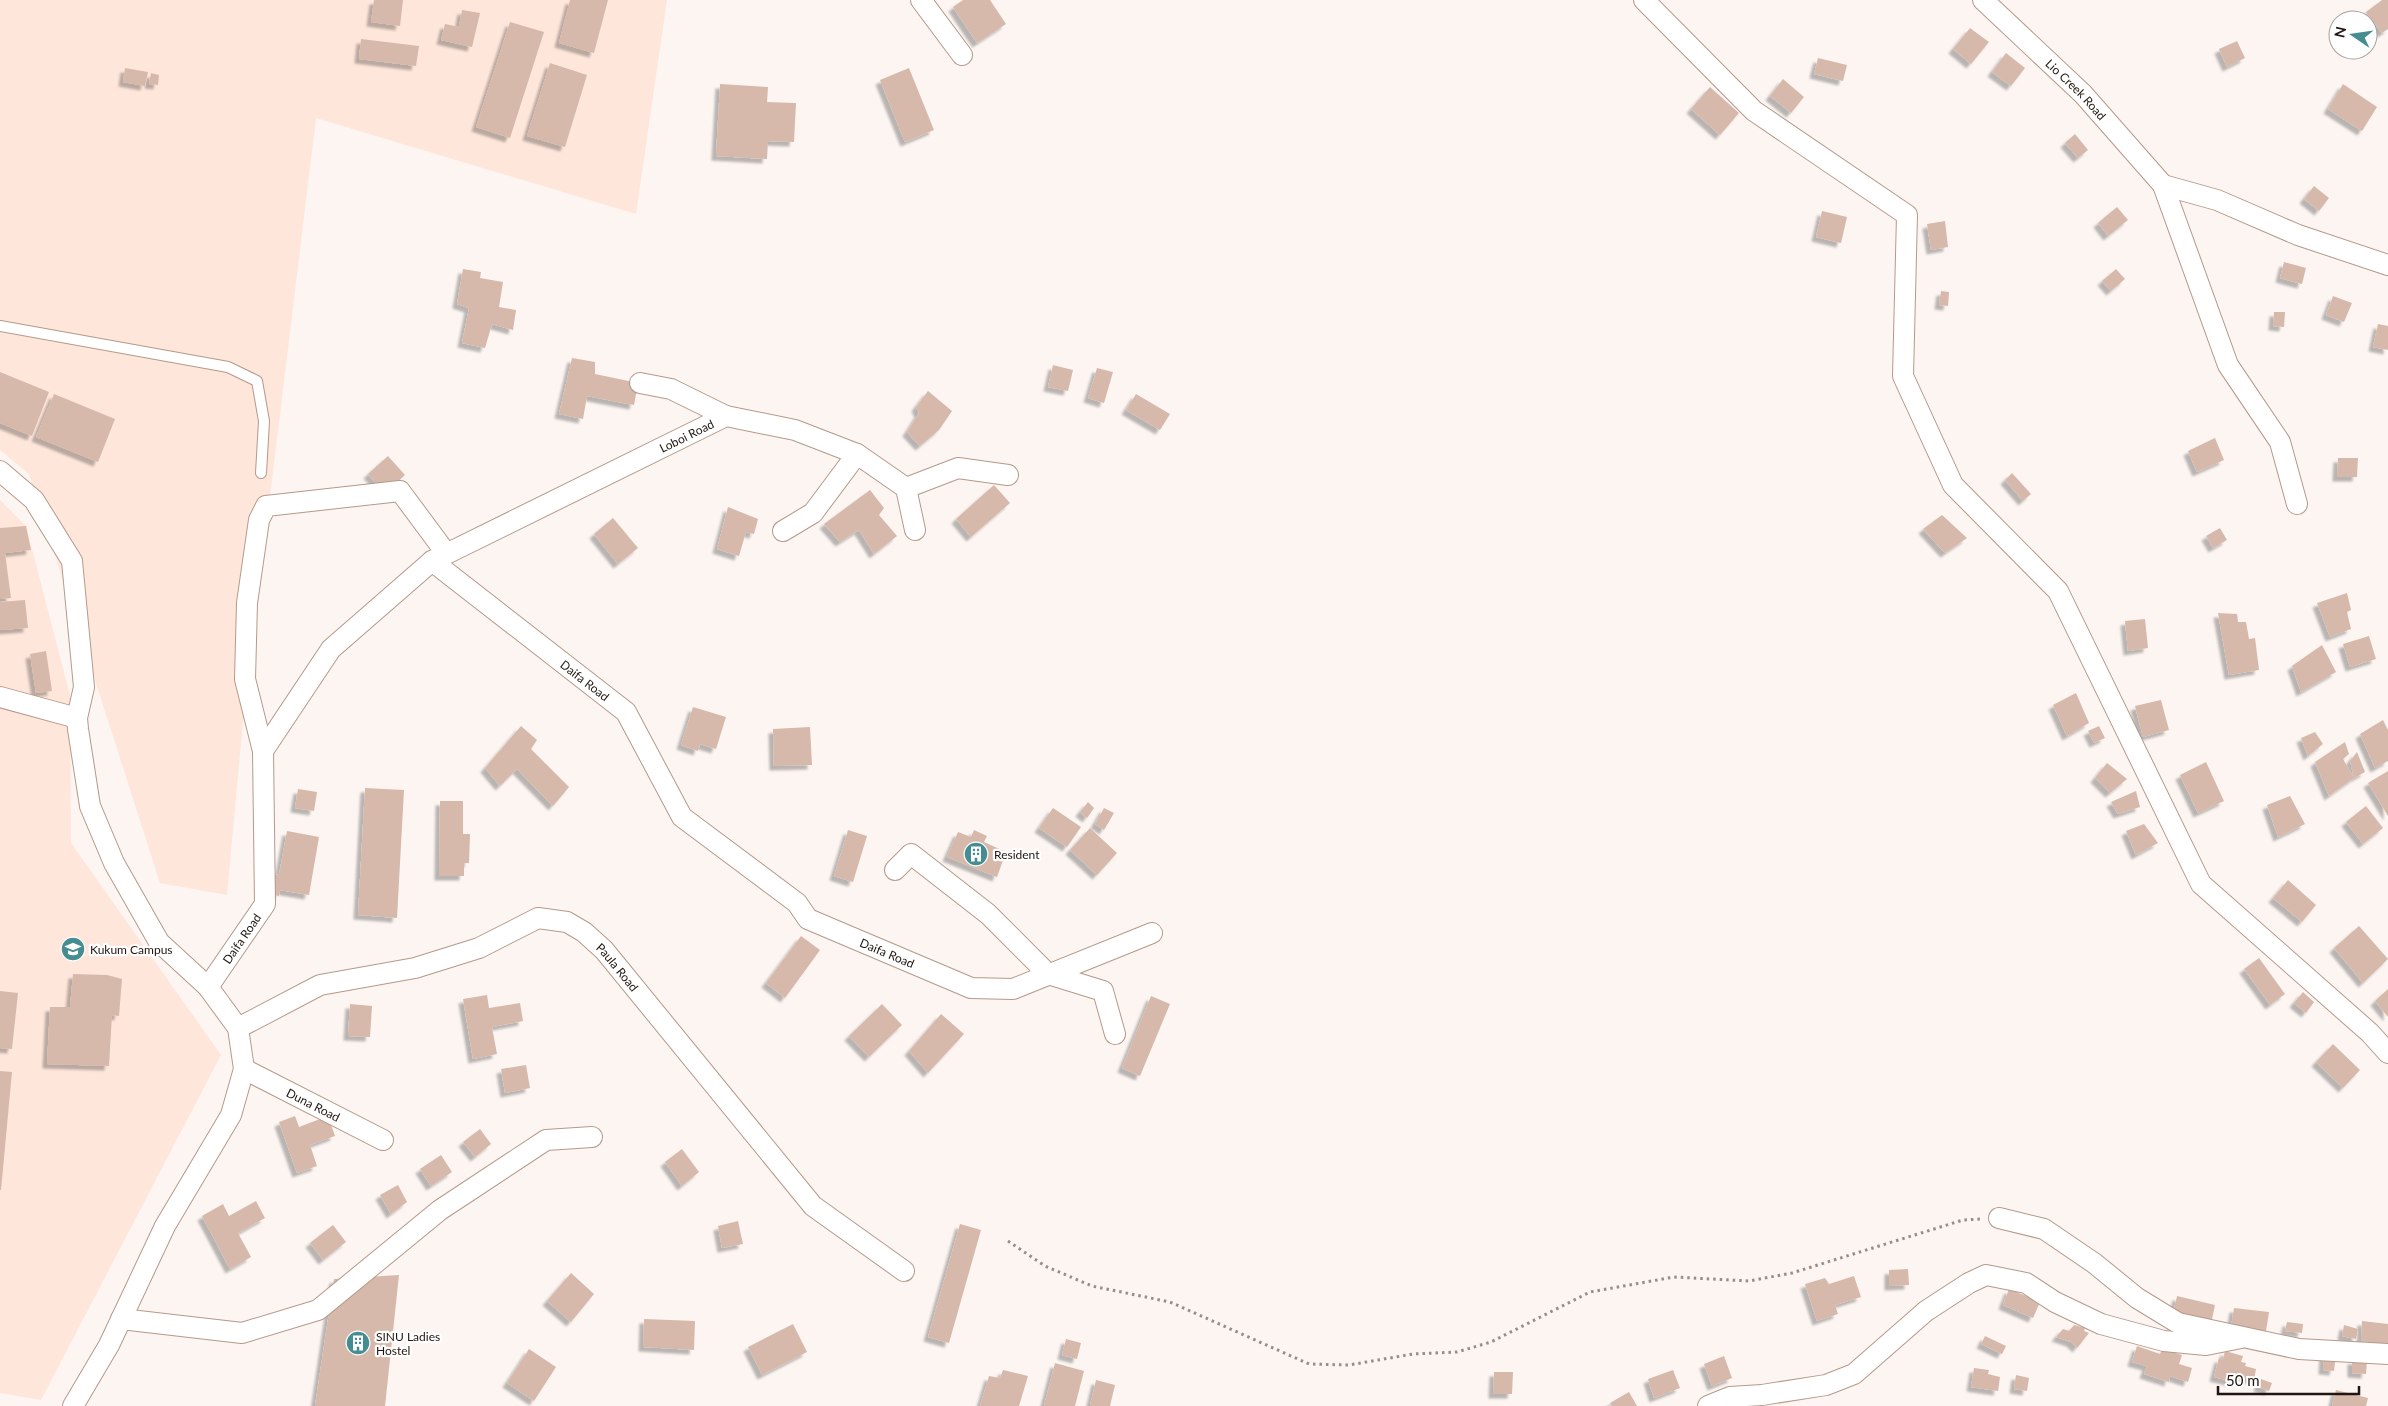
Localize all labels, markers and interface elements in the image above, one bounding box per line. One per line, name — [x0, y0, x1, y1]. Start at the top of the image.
north arrow — [2328, 10, 2378, 60]
text: N — [2330, 25, 2349, 39]
street label: Lio Creek Road — [2043, 56, 2109, 123]
street label: Loboi Road — [657, 416, 716, 455]
street label: Daifa Road — [558, 657, 612, 704]
building icon: Resident — [963, 841, 989, 867]
place label: Resident — [994, 847, 1040, 862]
street label: Daifa Road — [219, 910, 264, 966]
street label: Daifa Road — [858, 934, 917, 971]
school or university icon: Kukum Campus — [60, 936, 86, 962]
street label: Paula Road — [594, 939, 642, 994]
place label: Kukum Campus — [90, 942, 173, 957]
street label: Duna Road — [284, 1085, 343, 1124]
place label: SINU Ladies Hostel — [376, 1329, 440, 1358]
building icon: SINU Ladies Hostel — [345, 1330, 371, 1356]
scale bar — [2218, 1364, 2359, 1396]
text: 50 m — [2226, 1371, 2260, 1389]

